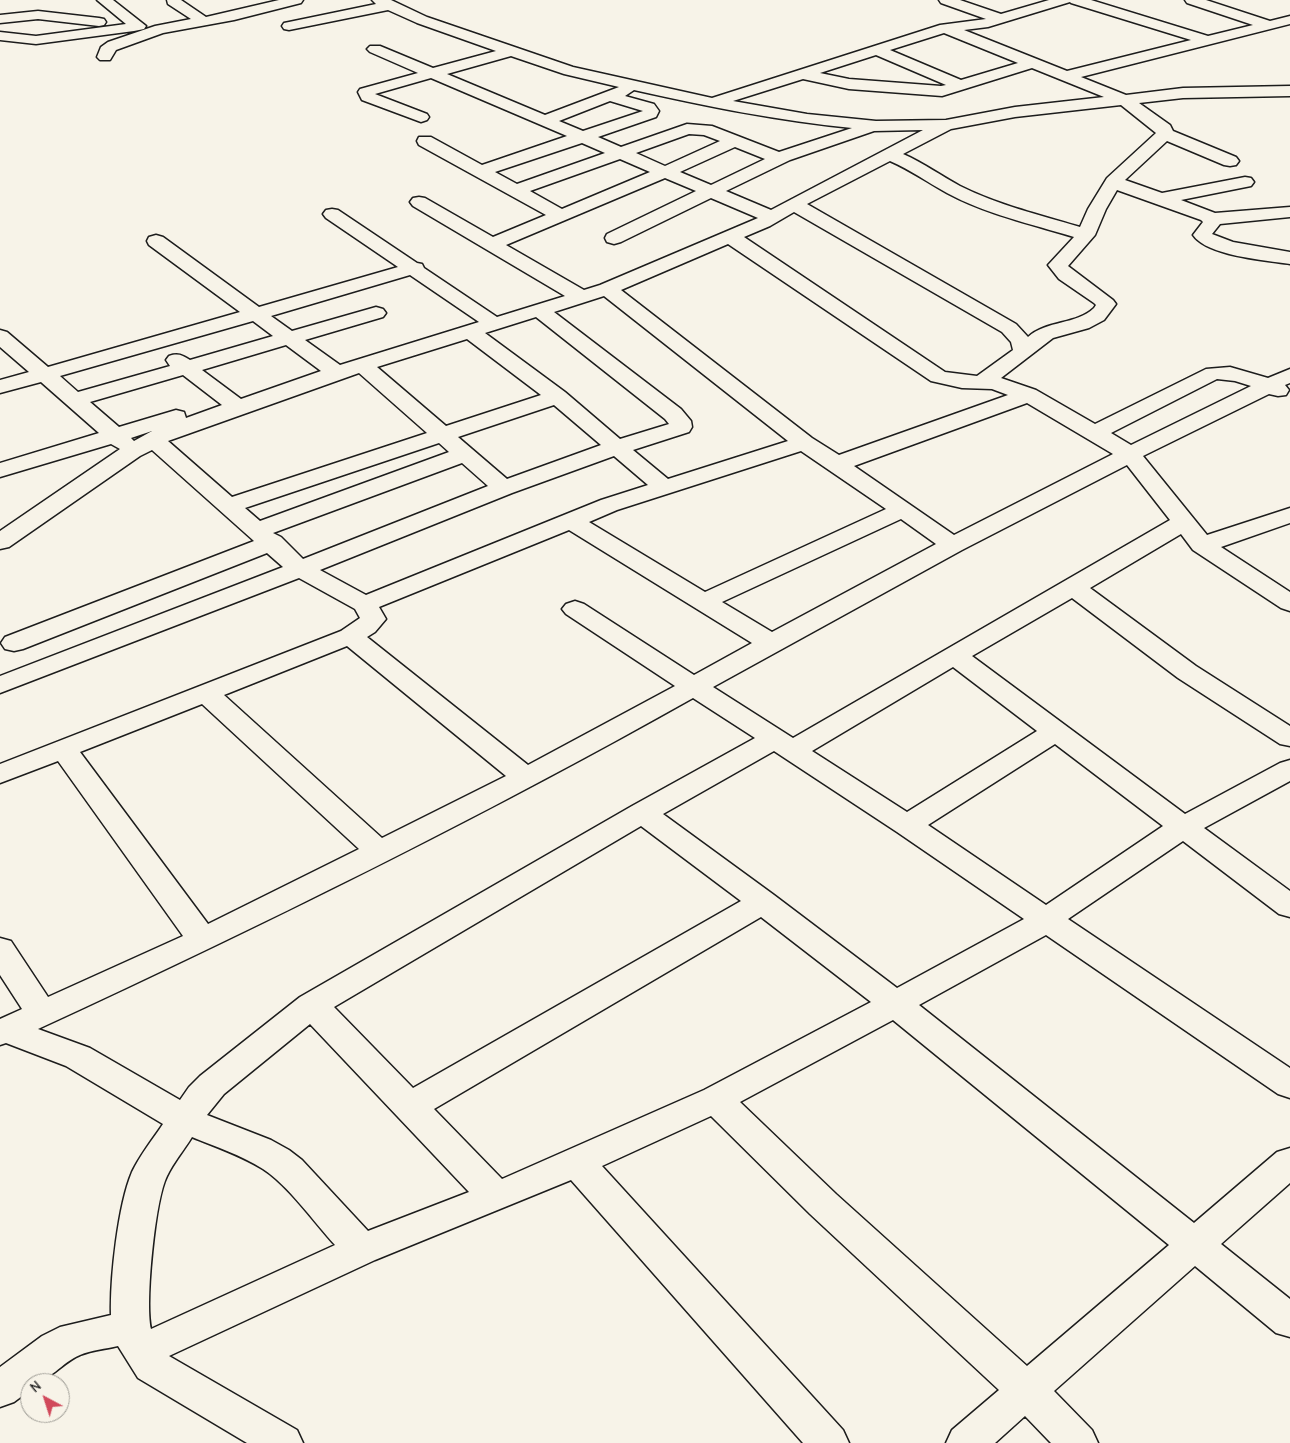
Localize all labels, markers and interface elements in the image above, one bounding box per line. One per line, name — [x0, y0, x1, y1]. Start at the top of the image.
north arrow — [20, 1373, 70, 1423]
text: N — [27, 1377, 45, 1396]

